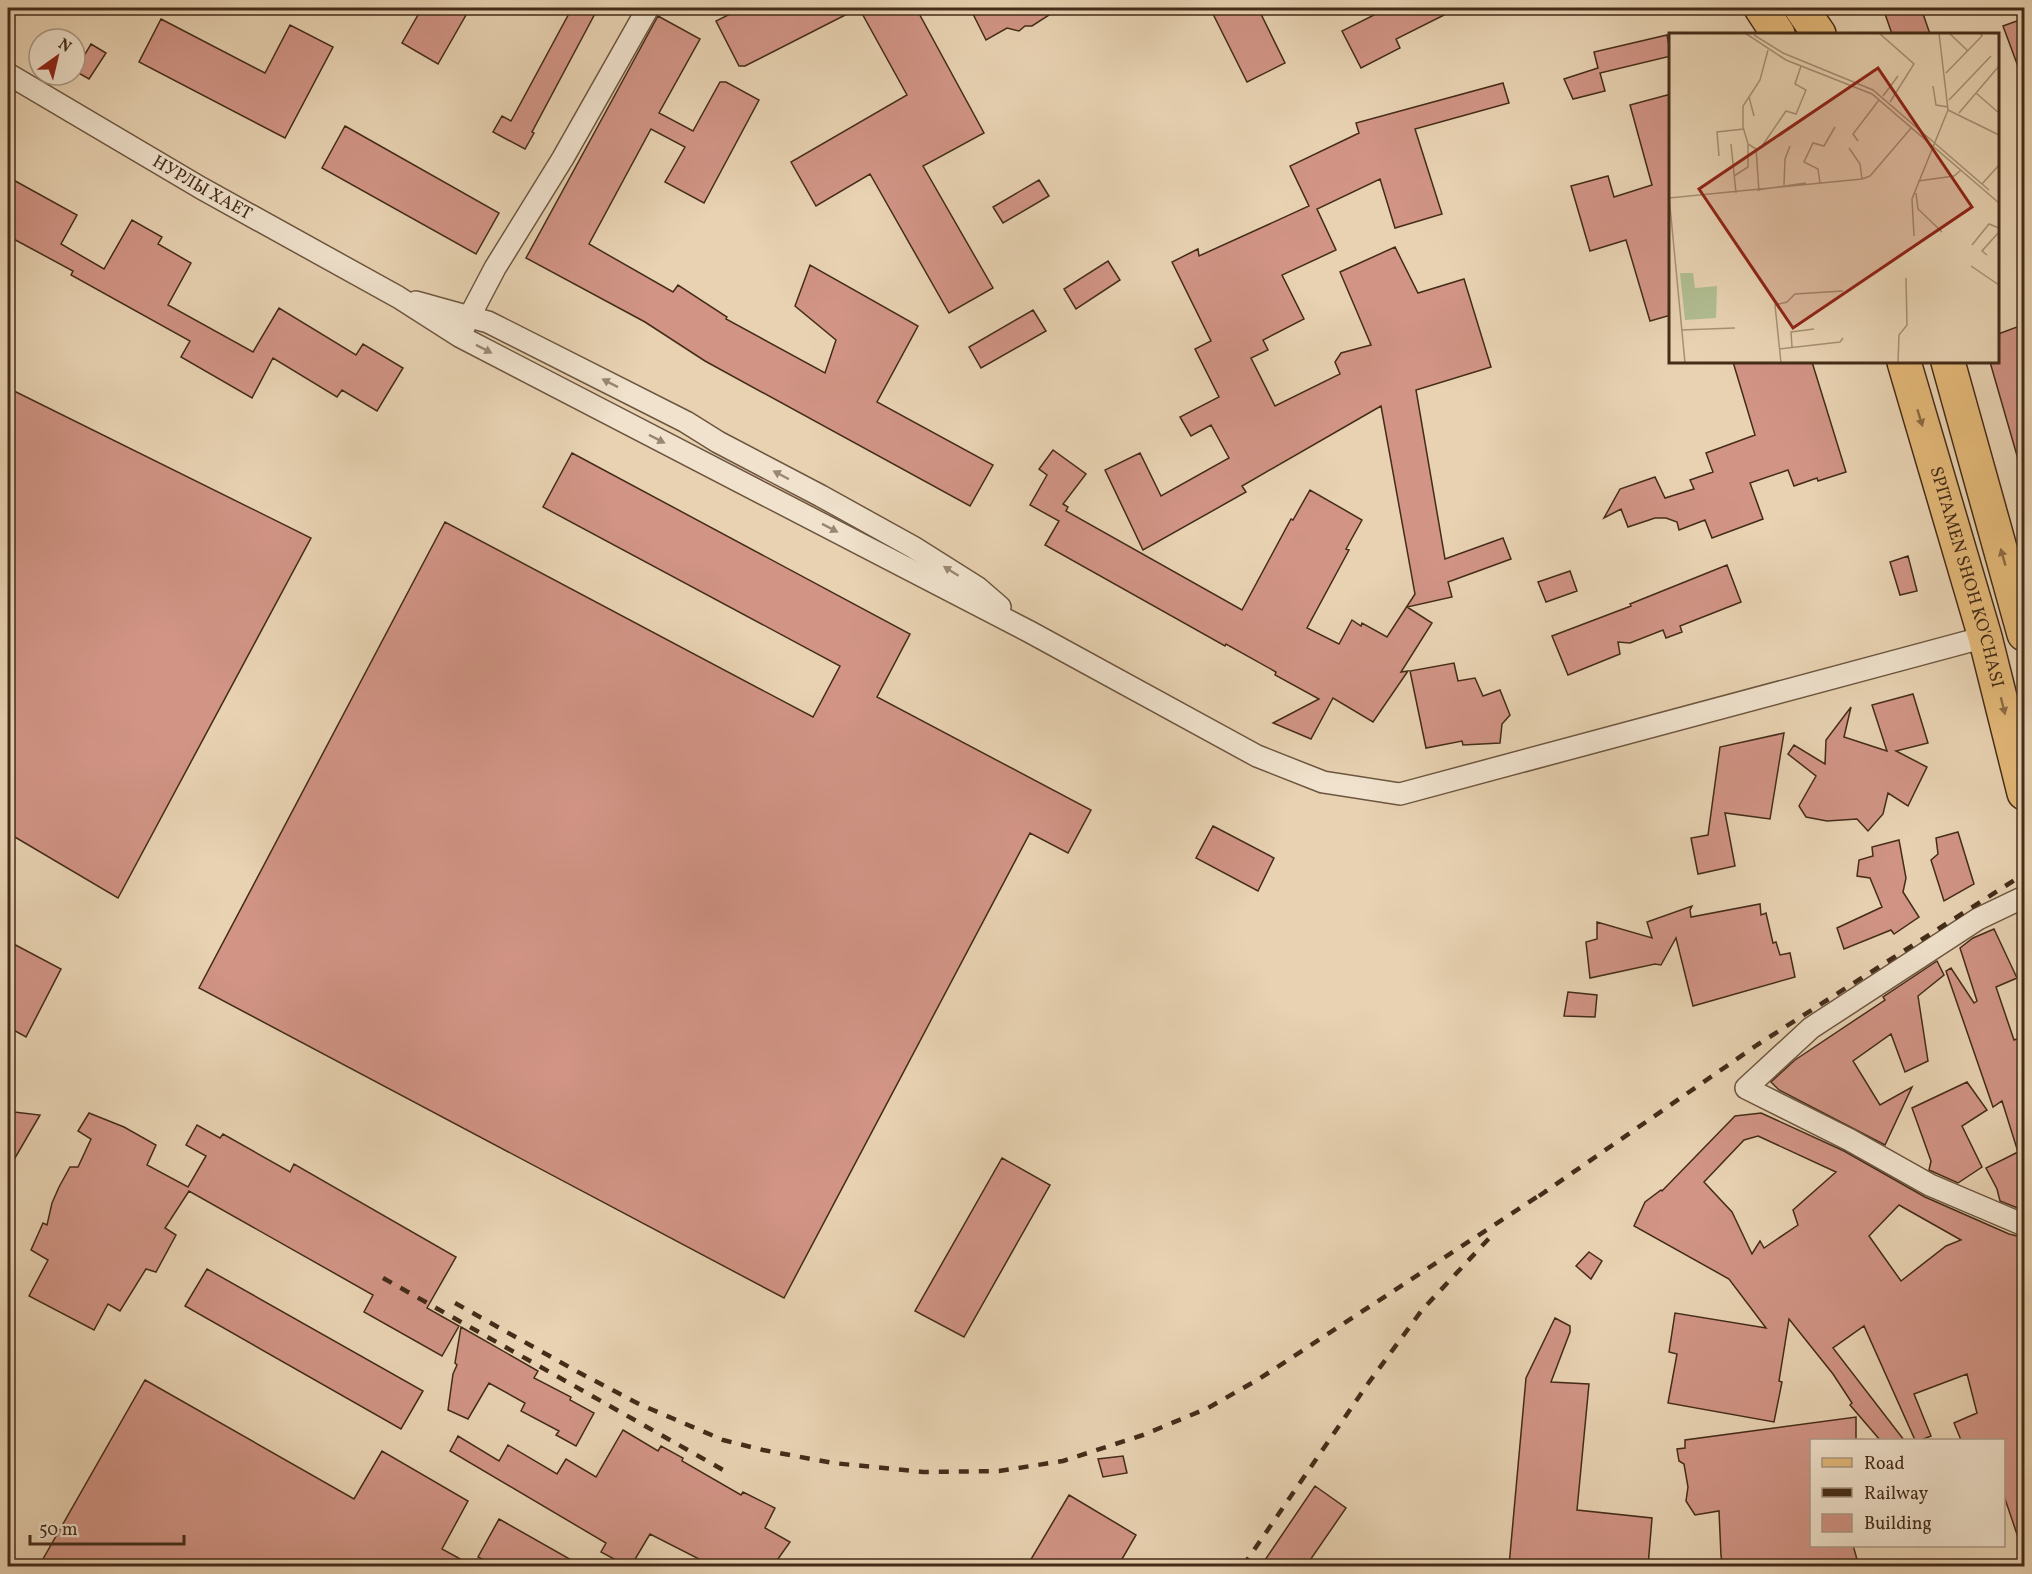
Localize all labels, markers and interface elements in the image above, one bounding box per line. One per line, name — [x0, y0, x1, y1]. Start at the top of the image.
north arrow — [27, 27, 87, 87]
inset map — [1669, 33, 1999, 363]
text: N — [53, 34, 76, 59]
street label: НУРЛЫ ХАЕТ — [147, 149, 257, 227]
one-way arrow — [476, 344, 493, 354]
one-way arrow — [601, 379, 618, 388]
one-way arrow — [1916, 409, 1925, 427]
one-way arrow — [649, 434, 666, 443]
street label: SPITAMEN SHOH KO'CHASI — [1923, 463, 2010, 690]
one-way arrow — [773, 470, 790, 480]
one-way arrow — [822, 524, 839, 533]
one-way arrow — [1998, 548, 2007, 566]
one-way arrow — [943, 566, 959, 577]
one-way arrow — [1998, 697, 2008, 715]
legend — [1810, 1439, 2005, 1547]
text: Road — [1864, 1452, 1905, 1477]
text: Railway — [1864, 1482, 1928, 1507]
scale bar — [30, 1508, 184, 1546]
text: Building — [1864, 1512, 1932, 1537]
text: 50 m — [39, 1518, 78, 1543]

